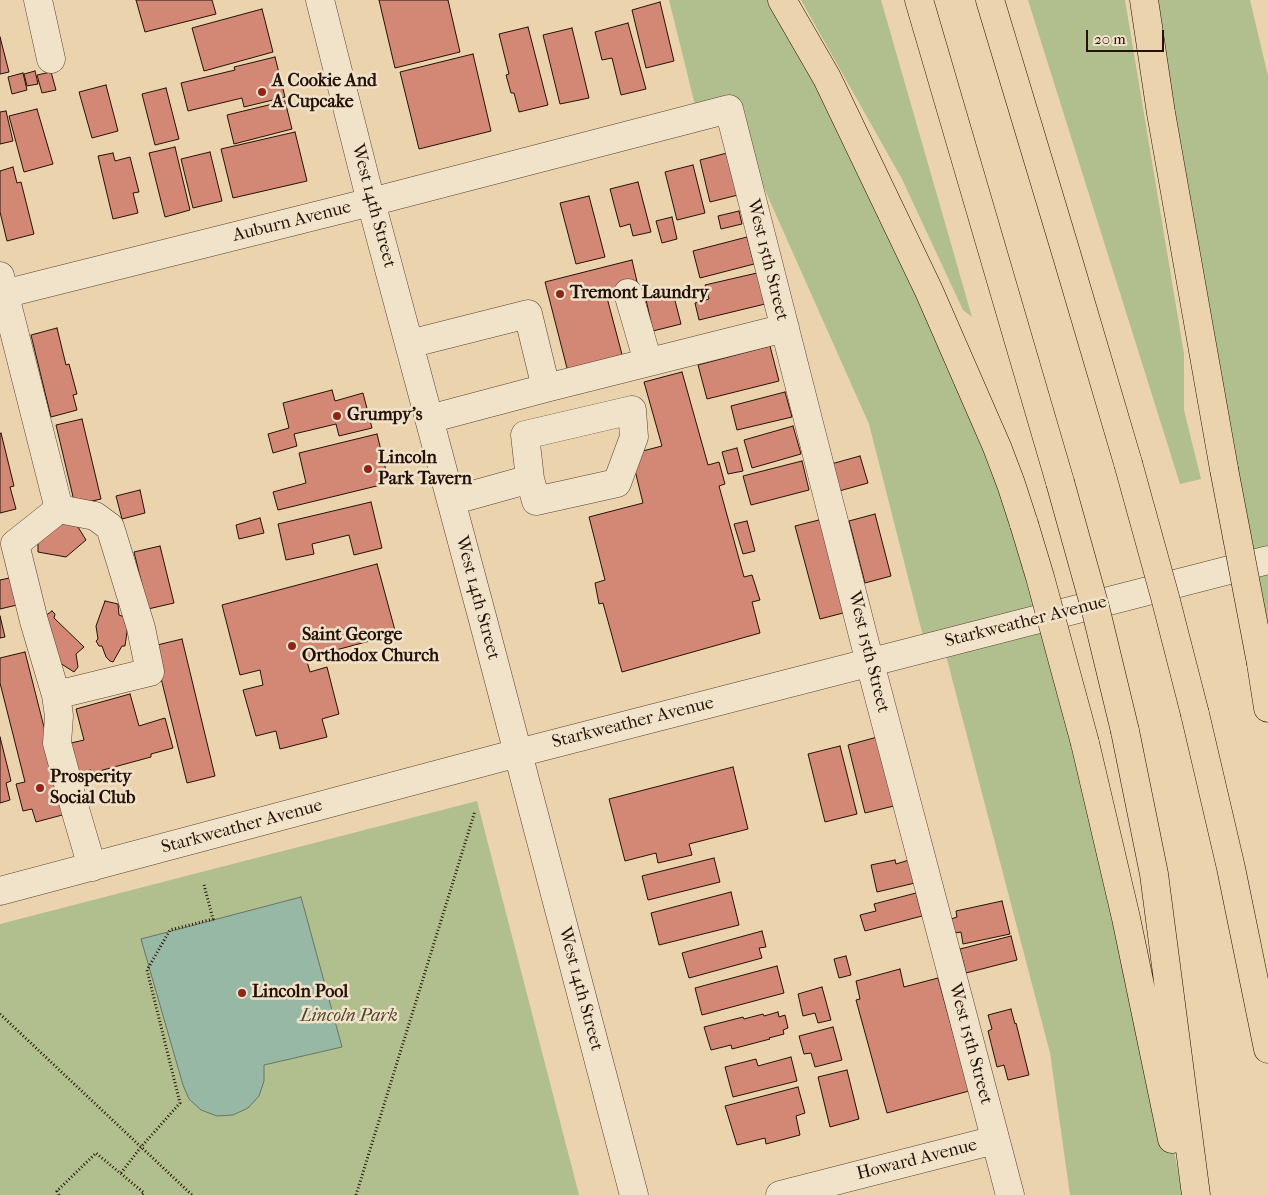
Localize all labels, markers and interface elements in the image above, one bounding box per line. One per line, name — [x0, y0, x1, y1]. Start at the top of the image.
scale bar — [1088, 20, 1166, 52]
text: 20 m — [1094, 30, 1126, 48]
place label: A Cookie And A Cupcake — [272, 71, 377, 114]
marker: A Cookie And A Cupcake — [256, 86, 268, 98]
street label: West 14th Street — [346, 142, 400, 270]
street label: Auburn Avenue — [231, 197, 353, 247]
street label: West 15th Street — [741, 197, 793, 323]
place label: Tremont Laundry — [570, 283, 709, 305]
marker: Tremont Laundry — [554, 288, 566, 300]
place label: Grumpy's — [347, 405, 422, 427]
marker: Grumpy's — [331, 410, 343, 422]
place label: Lincoln Park Tavern — [378, 448, 472, 490]
marker: Lincoln Park Tavern — [362, 463, 374, 475]
street label: West 14th Street — [450, 534, 504, 662]
street label: West 15th Street — [842, 589, 894, 715]
street label: Starkweather Avenue — [943, 591, 1109, 653]
place label: Saint George Orthodox Church — [302, 625, 439, 668]
marker: Saint George Orthodox Church — [286, 640, 298, 652]
street label: Starkweather Avenue — [550, 692, 716, 754]
place label: Prosperity Social Club — [50, 767, 135, 810]
marker: Prosperity Social Club — [34, 782, 46, 794]
street label: Starkweather Avenue — [159, 795, 325, 859]
street label: West 14th Street — [553, 925, 607, 1053]
street label: West 15th Street — [943, 981, 997, 1107]
place label: Lincoln Pool — [252, 982, 348, 1004]
marker: Lincoln Pool — [236, 987, 248, 999]
park label: Lincoln Park — [300, 1006, 398, 1028]
street label: Howard Avenue — [854, 1135, 980, 1185]

